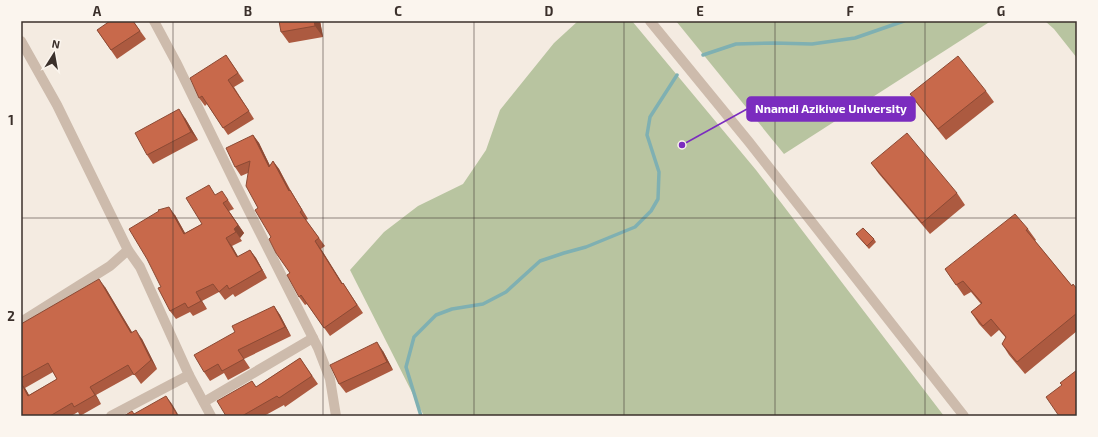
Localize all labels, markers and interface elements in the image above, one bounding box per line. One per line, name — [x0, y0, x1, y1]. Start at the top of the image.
text: A — [93, 3, 102, 19]
text: B — [244, 3, 252, 19]
text: C — [394, 3, 402, 19]
text: D — [545, 3, 554, 19]
text: E — [696, 3, 704, 19]
text: F — [846, 3, 854, 19]
text: G — [997, 3, 1005, 19]
north arrow — [34, 34, 74, 74]
text: N — [51, 37, 61, 51]
callout: Nnamdi Azikiwe University — [747, 97, 915, 121]
text: Nnamdi Azikiwe University — [755, 101, 907, 116]
text: 1 — [8, 112, 14, 128]
text: 2 — [7, 308, 15, 324]

